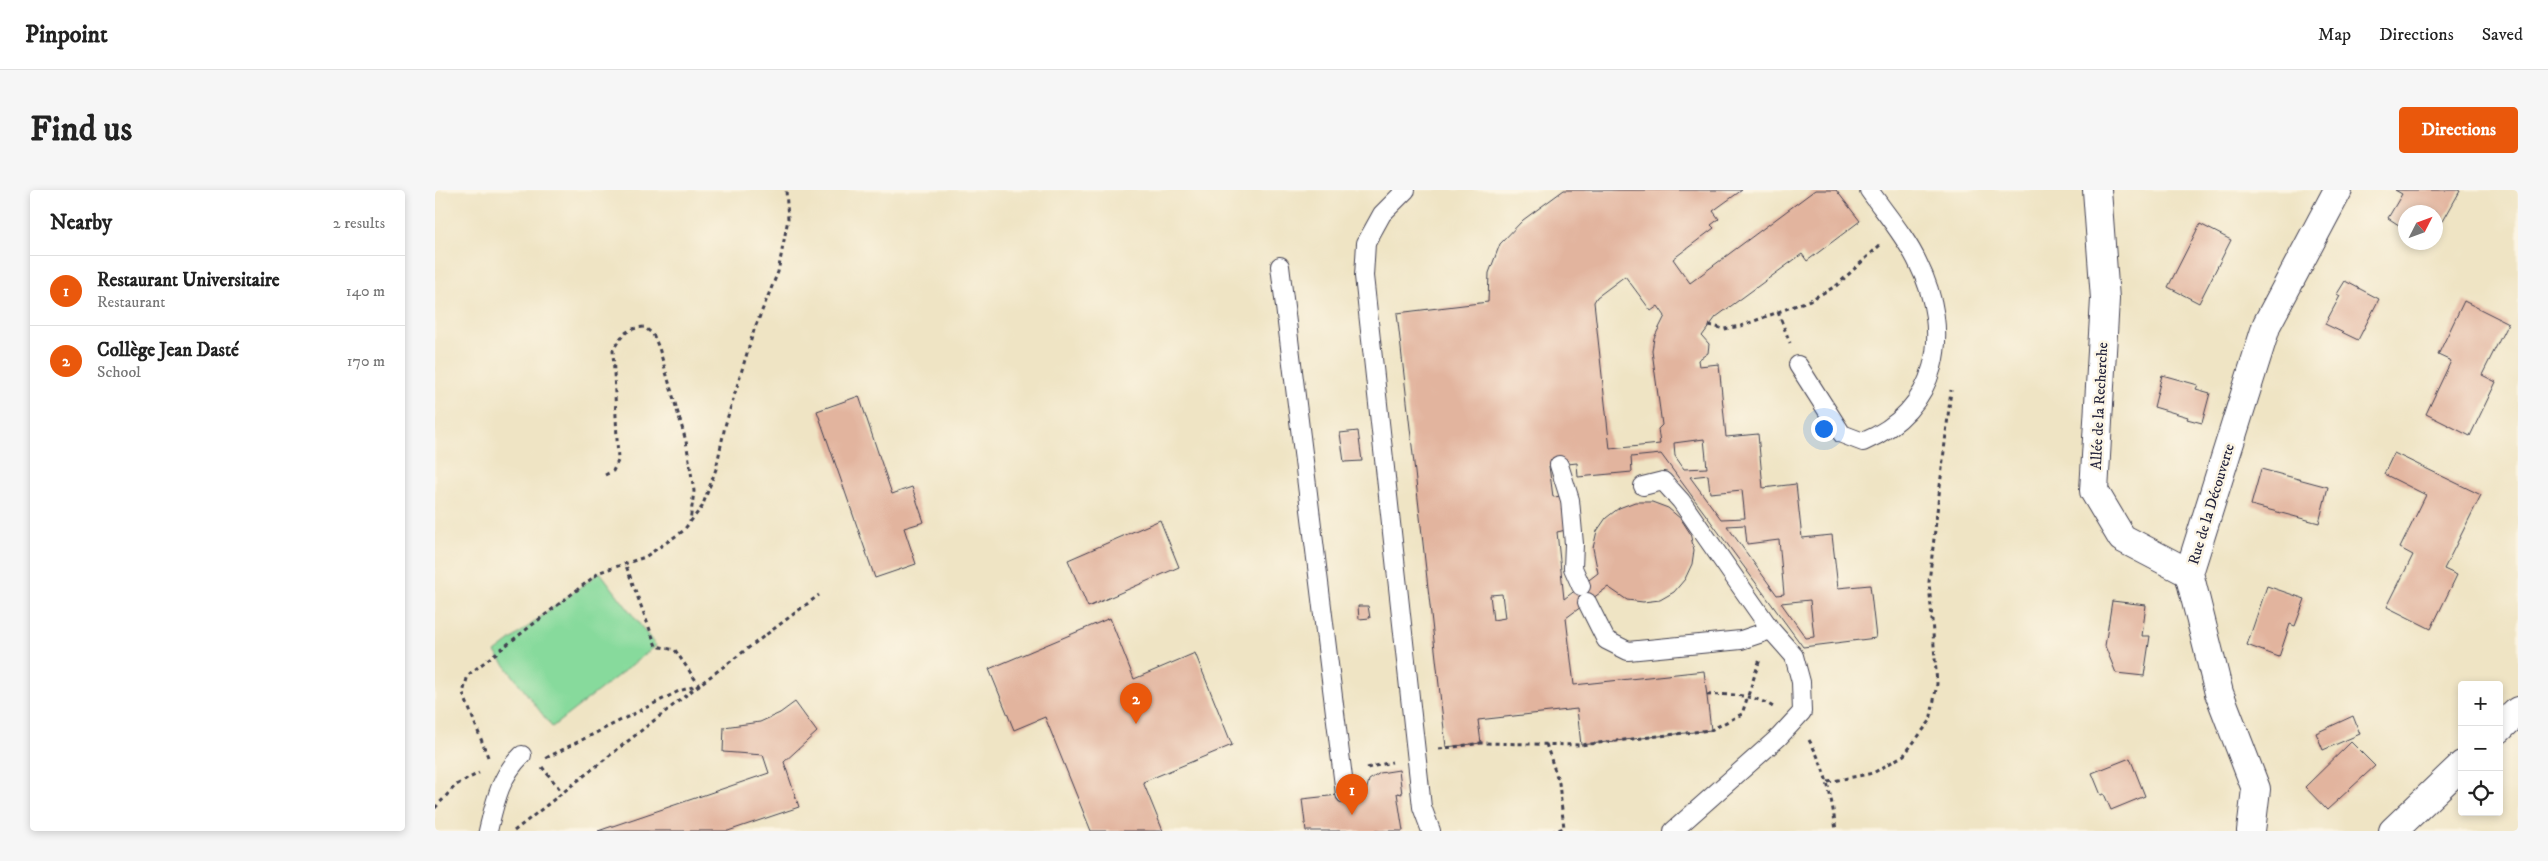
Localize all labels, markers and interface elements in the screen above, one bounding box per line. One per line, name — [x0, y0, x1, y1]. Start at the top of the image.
text: Pinpoint — [25, 20, 108, 50]
text: Map — [2318, 24, 2351, 46]
text: Directions — [2379, 24, 2454, 46]
text: Saved — [2482, 24, 2523, 46]
button: Directions — [2399, 107, 2518, 153]
text: Find us — [30, 108, 132, 152]
north arrow — [2398, 205, 2443, 250]
text: Nearby — [50, 210, 112, 236]
text: 2 results — [333, 213, 385, 233]
text: Restaurant Universitaire — [97, 269, 280, 292]
text: 1 — [63, 281, 69, 301]
text: 140 m — [346, 281, 385, 301]
text: Restaurant — [97, 292, 165, 312]
text: Collège Jean Dasté — [97, 339, 239, 362]
street label: Allée de la Recherche — [2087, 342, 2112, 470]
text: 2 — [62, 351, 70, 371]
text: 170 m — [347, 351, 385, 371]
text: School — [97, 362, 141, 382]
your location — [1811, 416, 1837, 442]
street label: Rue de la Découverte — [2184, 441, 2239, 567]
map controls — [2458, 681, 2503, 816]
button: + — [2458, 681, 2503, 726]
pin: 2 — [1120, 683, 1152, 724]
button: − — [2458, 726, 2503, 771]
button: locate — [2458, 771, 2503, 816]
pin: 1 — [1336, 774, 1368, 815]

